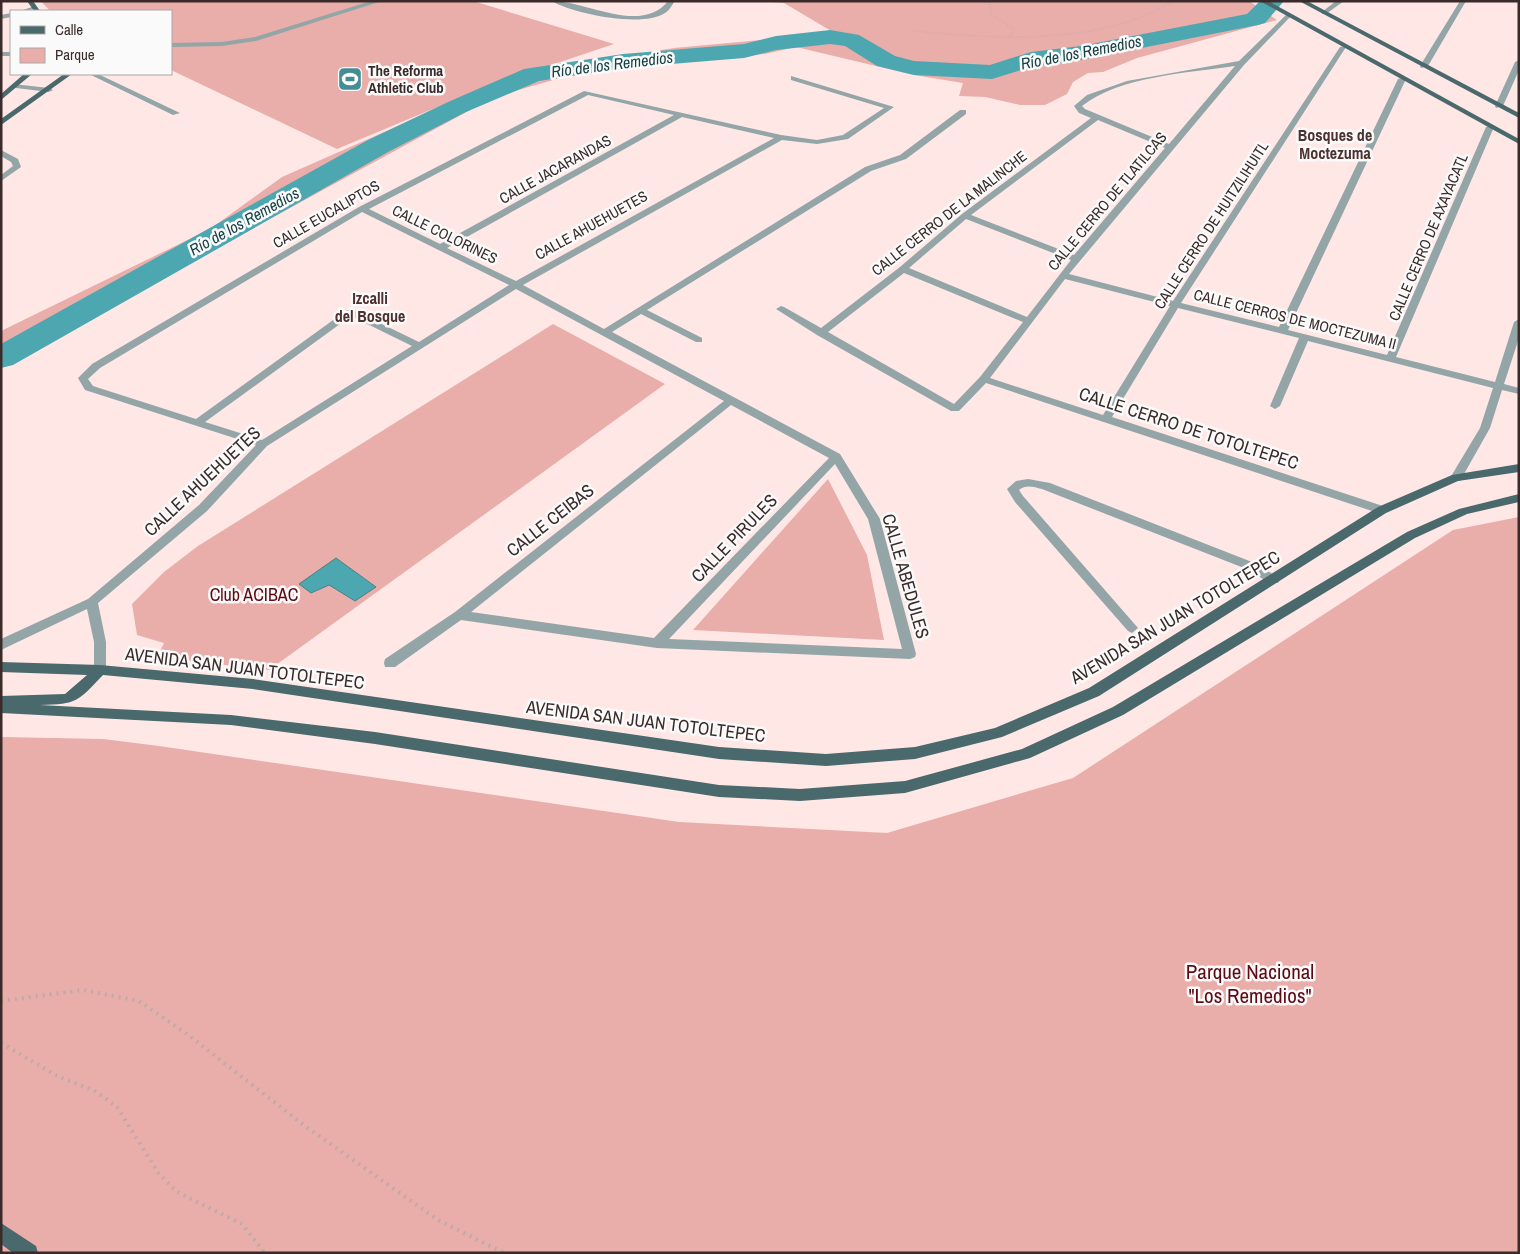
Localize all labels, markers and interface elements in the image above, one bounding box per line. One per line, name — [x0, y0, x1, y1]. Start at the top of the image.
legend — [10, 10, 172, 75]
text: Calle — [55, 19, 83, 40]
water label: Río de los Remedios — [1019, 29, 1144, 74]
text: Parque — [55, 44, 95, 65]
water label: Río de los Remedios — [550, 46, 675, 82]
place label: The Reforma Athletic Club — [368, 60, 444, 98]
sports icon: The Reforma Athletic Club — [337, 66, 363, 92]
district label: Bosques de Moctezuma — [1298, 124, 1372, 164]
street label: CALLE CERRO DE TLATILCAS — [1043, 127, 1171, 275]
street label: CALLE JACARANDAS — [495, 129, 615, 209]
street label: CALLE CERRO DE HUITZILIHUITL — [1149, 137, 1273, 313]
street label: CALLE CERRO DE LA MALINCHE — [867, 146, 1031, 280]
street label: CALLE CERRO DE AXAYACATL — [1383, 150, 1473, 324]
street label: CALLE EUCALIPTOS — [269, 175, 383, 253]
water label: Río de los Remedios — [185, 181, 303, 260]
street label: CALLE AHUEHUETES — [531, 185, 651, 265]
street label: CALLE COLORINES — [389, 199, 501, 269]
street label: CALLE CERROS DE MOCTEZUMA II — [1192, 284, 1398, 354]
district label: Izcalli del Bosque — [335, 287, 405, 327]
street label: CALLE CERRO DE TOTOLTEPEC — [1076, 381, 1302, 475]
street label: CALLE AHUEHUETES — [138, 420, 266, 542]
street label: CALLE CEIBAS — [501, 478, 599, 562]
street label: CALLE PIRULES — [685, 488, 783, 588]
street label: CALLE ABEDULES — [876, 511, 936, 641]
street label: AVENIDA SAN JUAN TOTOLTEPEC — [1065, 544, 1285, 690]
park label: Club ACIBAC — [210, 582, 298, 607]
street label: AVENIDA SAN JUAN TOTOLTEPEC — [123, 641, 366, 695]
street label: AVENIDA SAN JUAN TOTOLTEPEC — [524, 694, 767, 748]
park label: Parque Nacional "Los Remedios" — [1186, 957, 1314, 1010]

